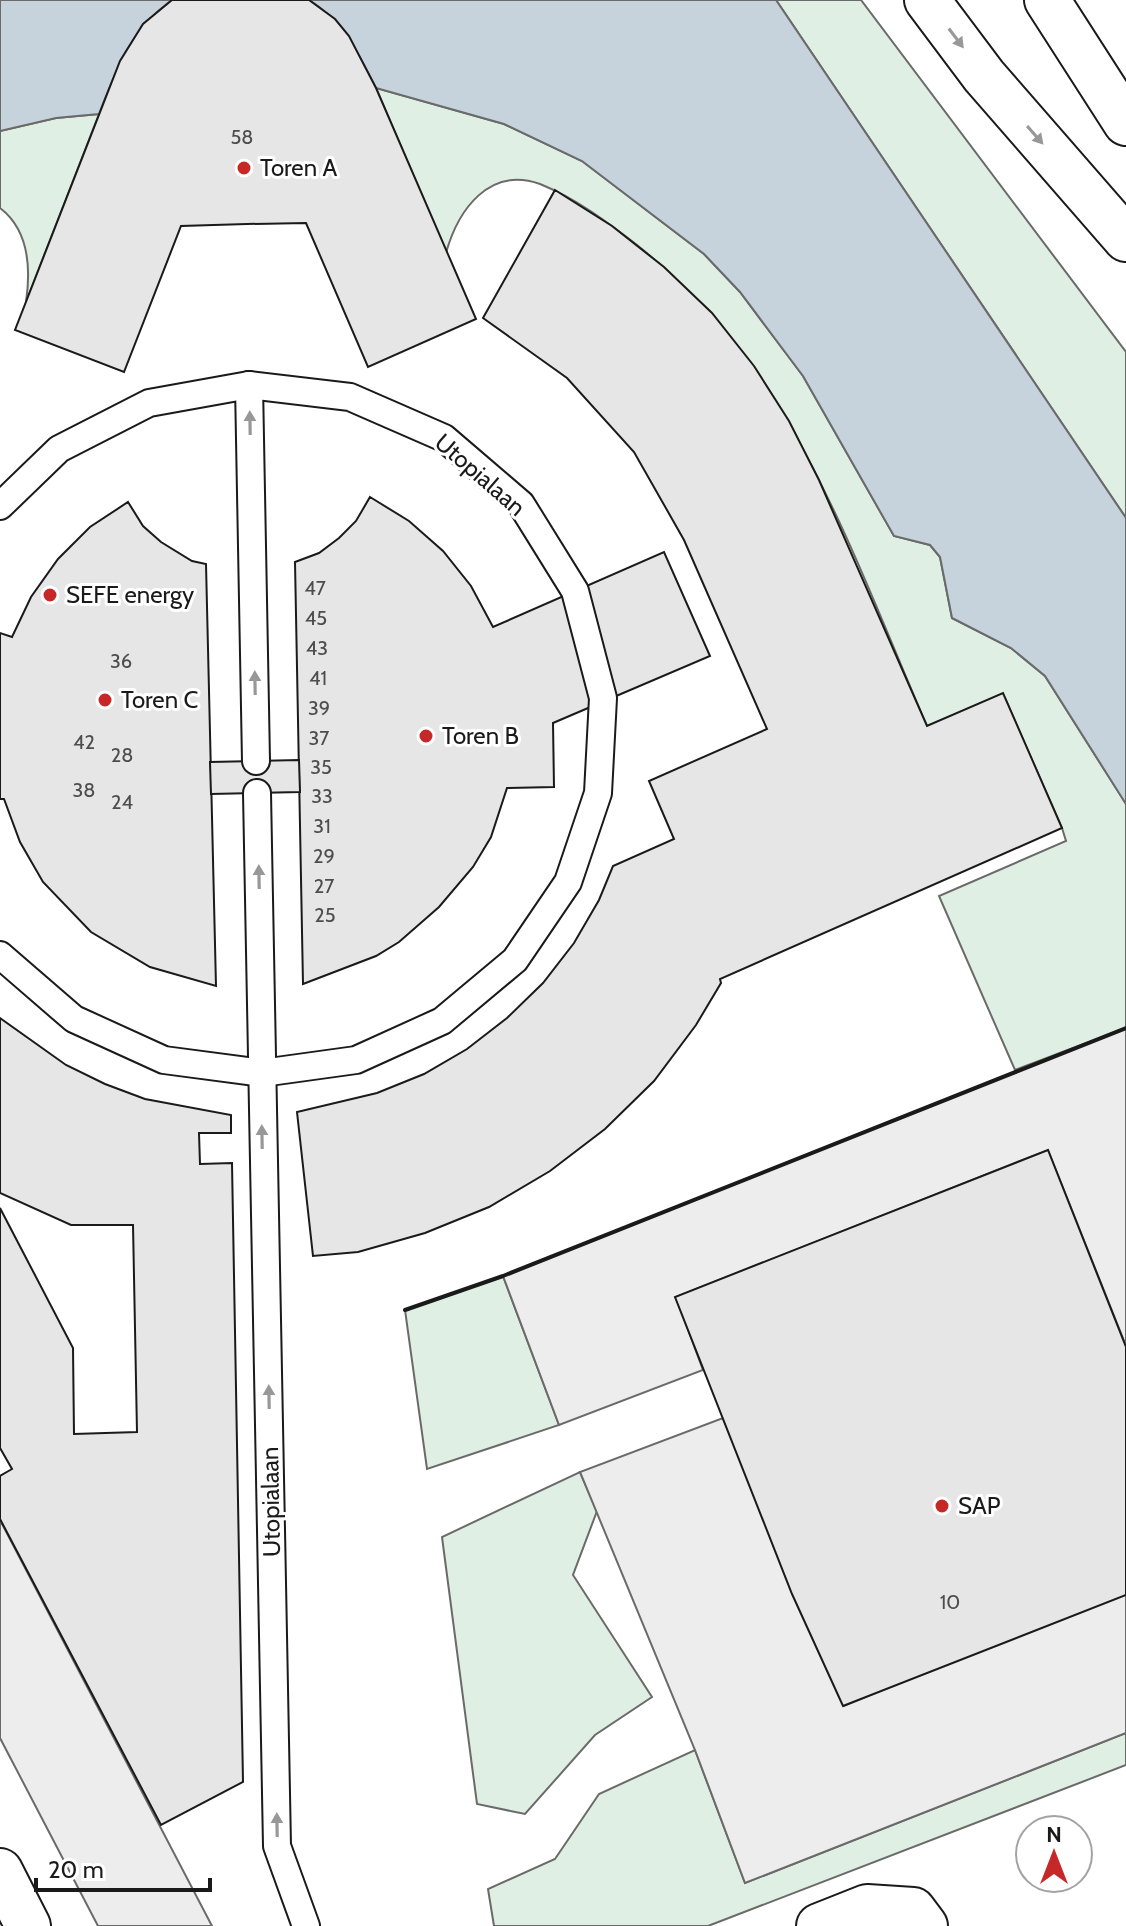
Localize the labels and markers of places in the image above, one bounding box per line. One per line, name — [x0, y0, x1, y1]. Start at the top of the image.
place label: Toren A — [260, 153, 337, 182]
marker: Toren A — [235, 159, 253, 177]
place label: SEFE energy — [66, 580, 194, 609]
marker: SEFE energy — [41, 586, 59, 604]
place label: Toren C — [121, 685, 198, 714]
marker: Toren C — [96, 691, 114, 709]
place label: Toren B — [442, 721, 519, 750]
marker: Toren B — [417, 727, 435, 745]
place label: SAP — [958, 1491, 1001, 1520]
marker: SAP — [933, 1497, 951, 1515]

